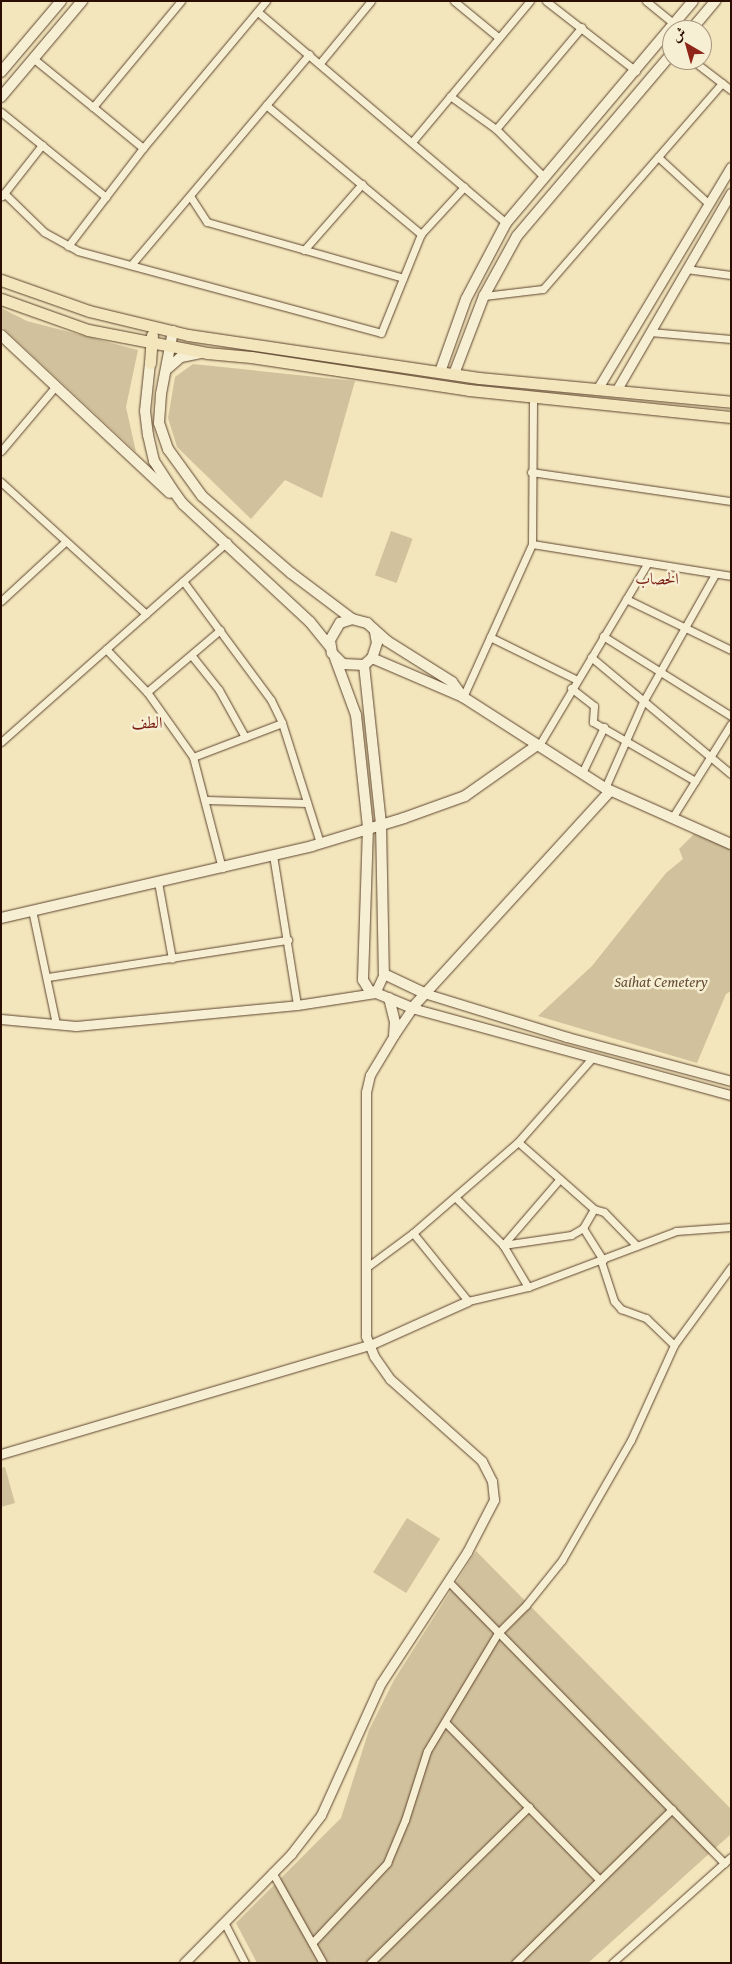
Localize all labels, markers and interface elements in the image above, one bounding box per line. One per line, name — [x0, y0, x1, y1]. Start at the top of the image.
north arrow — [662, 20, 712, 70]
text: ش — [667, 22, 690, 46]
district label: الخصاب — [635, 568, 679, 588]
district label: الطف — [131, 712, 163, 732]
park label: Saihat Cemetery — [614, 973, 708, 991]

